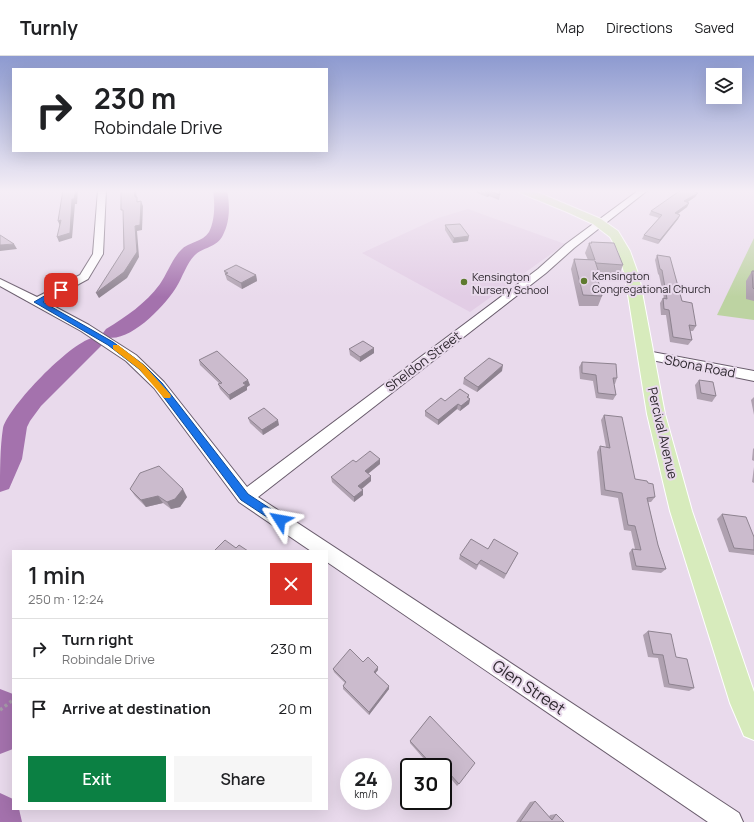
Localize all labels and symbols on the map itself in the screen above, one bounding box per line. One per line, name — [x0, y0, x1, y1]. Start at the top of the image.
place label: Kensington Congregational Church — [592, 268, 711, 296]
place label: Kensington Nursery School — [472, 269, 549, 297]
pin — [44, 273, 78, 307]
marker: Kensington Congregational Church — [579, 276, 589, 286]
marker: Kensington Nursery School — [459, 277, 469, 287]
street label: Sheldon Street — [382, 327, 464, 395]
street label: Sbona Road — [663, 350, 737, 382]
street label: Percival Avenue — [644, 385, 682, 481]
position arrow — [259, 499, 301, 541]
street label: Glen Street — [488, 654, 570, 720]
speed limit sign: 30 — [400, 758, 452, 810]

